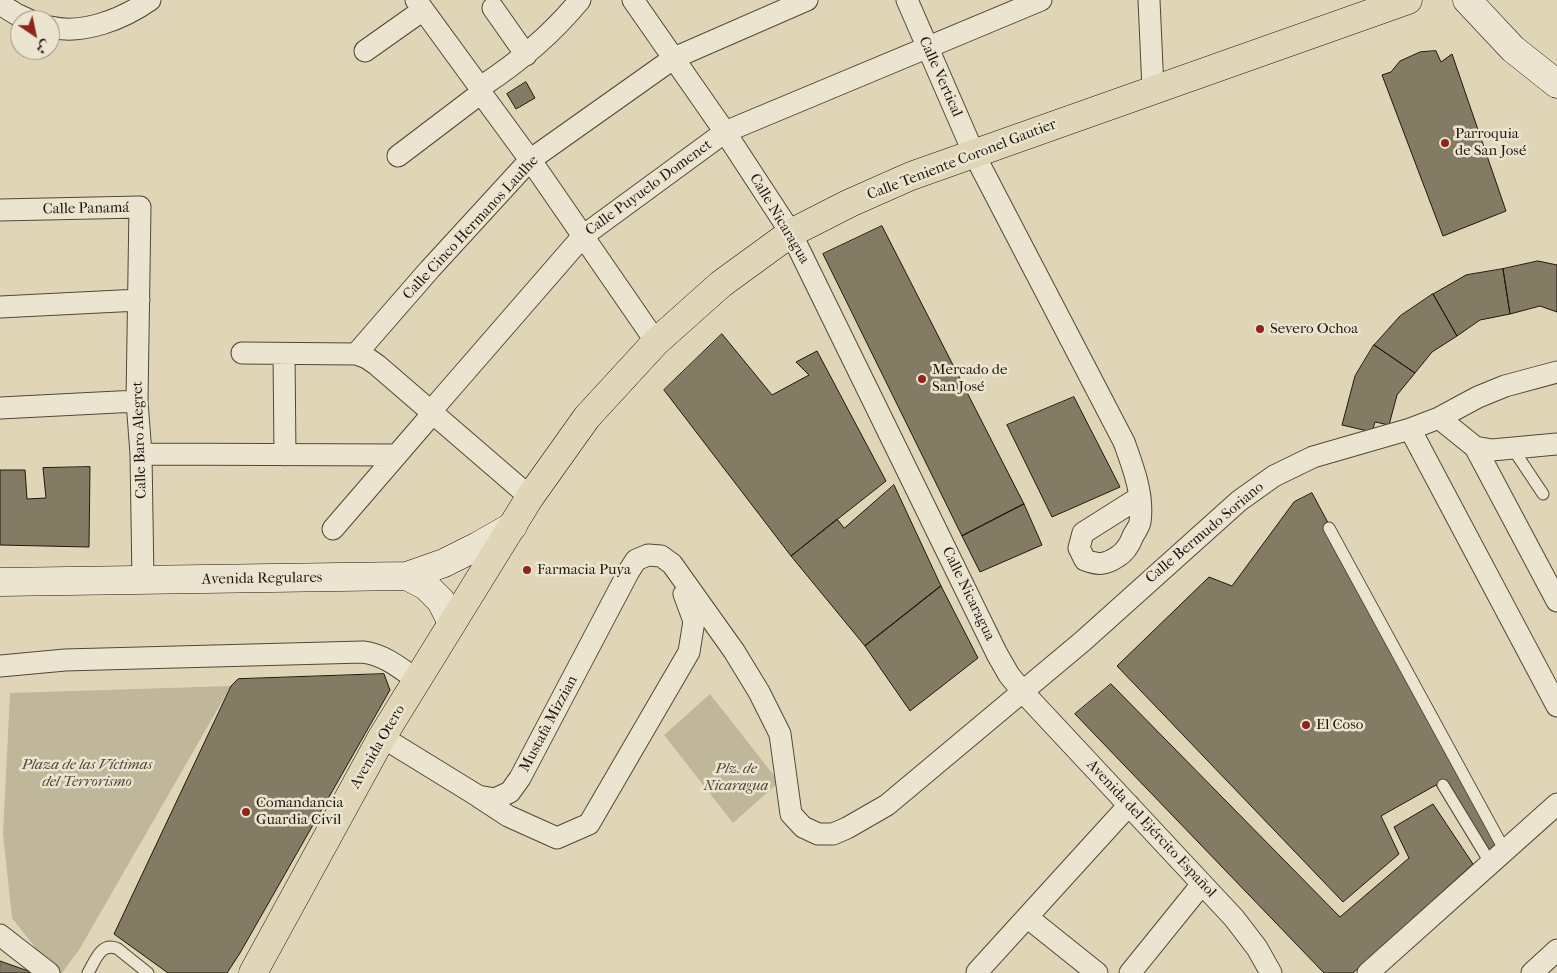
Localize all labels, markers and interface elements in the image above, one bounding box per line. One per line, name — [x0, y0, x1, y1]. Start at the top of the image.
north arrow — [10, 10, 60, 60]
street label: Calle Vertical — [914, 34, 966, 120]
text: ش — [33, 36, 54, 58]
street label: Calle Teniente Coronel Gautier — [865, 116, 1059, 204]
place label: Parroquia de San José — [1455, 125, 1526, 160]
street label: Calle Puyuelo Domenet — [582, 136, 716, 240]
marker: Parroquia de San José — [1439, 137, 1451, 149]
street label: Calle Cinco Hermanos Laulhe — [399, 152, 543, 304]
street label: Calle Nicaragua — [745, 171, 813, 267]
street label: Calle Panamá — [42, 199, 130, 219]
place label: Severo Ochoa — [1270, 320, 1358, 338]
marker: Severo Ochoa — [1254, 323, 1266, 335]
place label: Mercado de San José — [932, 361, 1007, 396]
marker: Mercado de San José — [916, 373, 928, 385]
street label: Calle Baro Alegret — [129, 381, 151, 499]
street label: Calle Bermudo Soriano — [1142, 478, 1268, 588]
street label: Calle Nicaragua — [938, 544, 998, 644]
place label: Farmacia Puya — [537, 561, 631, 579]
marker: Farmacia Puya — [521, 564, 533, 576]
street label: Avenida Regulares — [202, 569, 322, 589]
street label: Mustafa Mizzian — [516, 673, 582, 775]
street label: Avenida Otero — [347, 702, 409, 792]
place label: El Coso — [1316, 716, 1363, 734]
marker: El Coso — [1300, 719, 1312, 731]
park label: Plaza de las Víctimas del Terrorismo — [22, 756, 152, 791]
street label: Avenida del Ejército Español — [1082, 756, 1220, 902]
park label: Plz. de Nicaragua — [704, 760, 768, 795]
place label: Comandancia Guardia Civil — [256, 794, 343, 829]
marker: Comandancia Guardia Civil — [240, 806, 252, 818]

